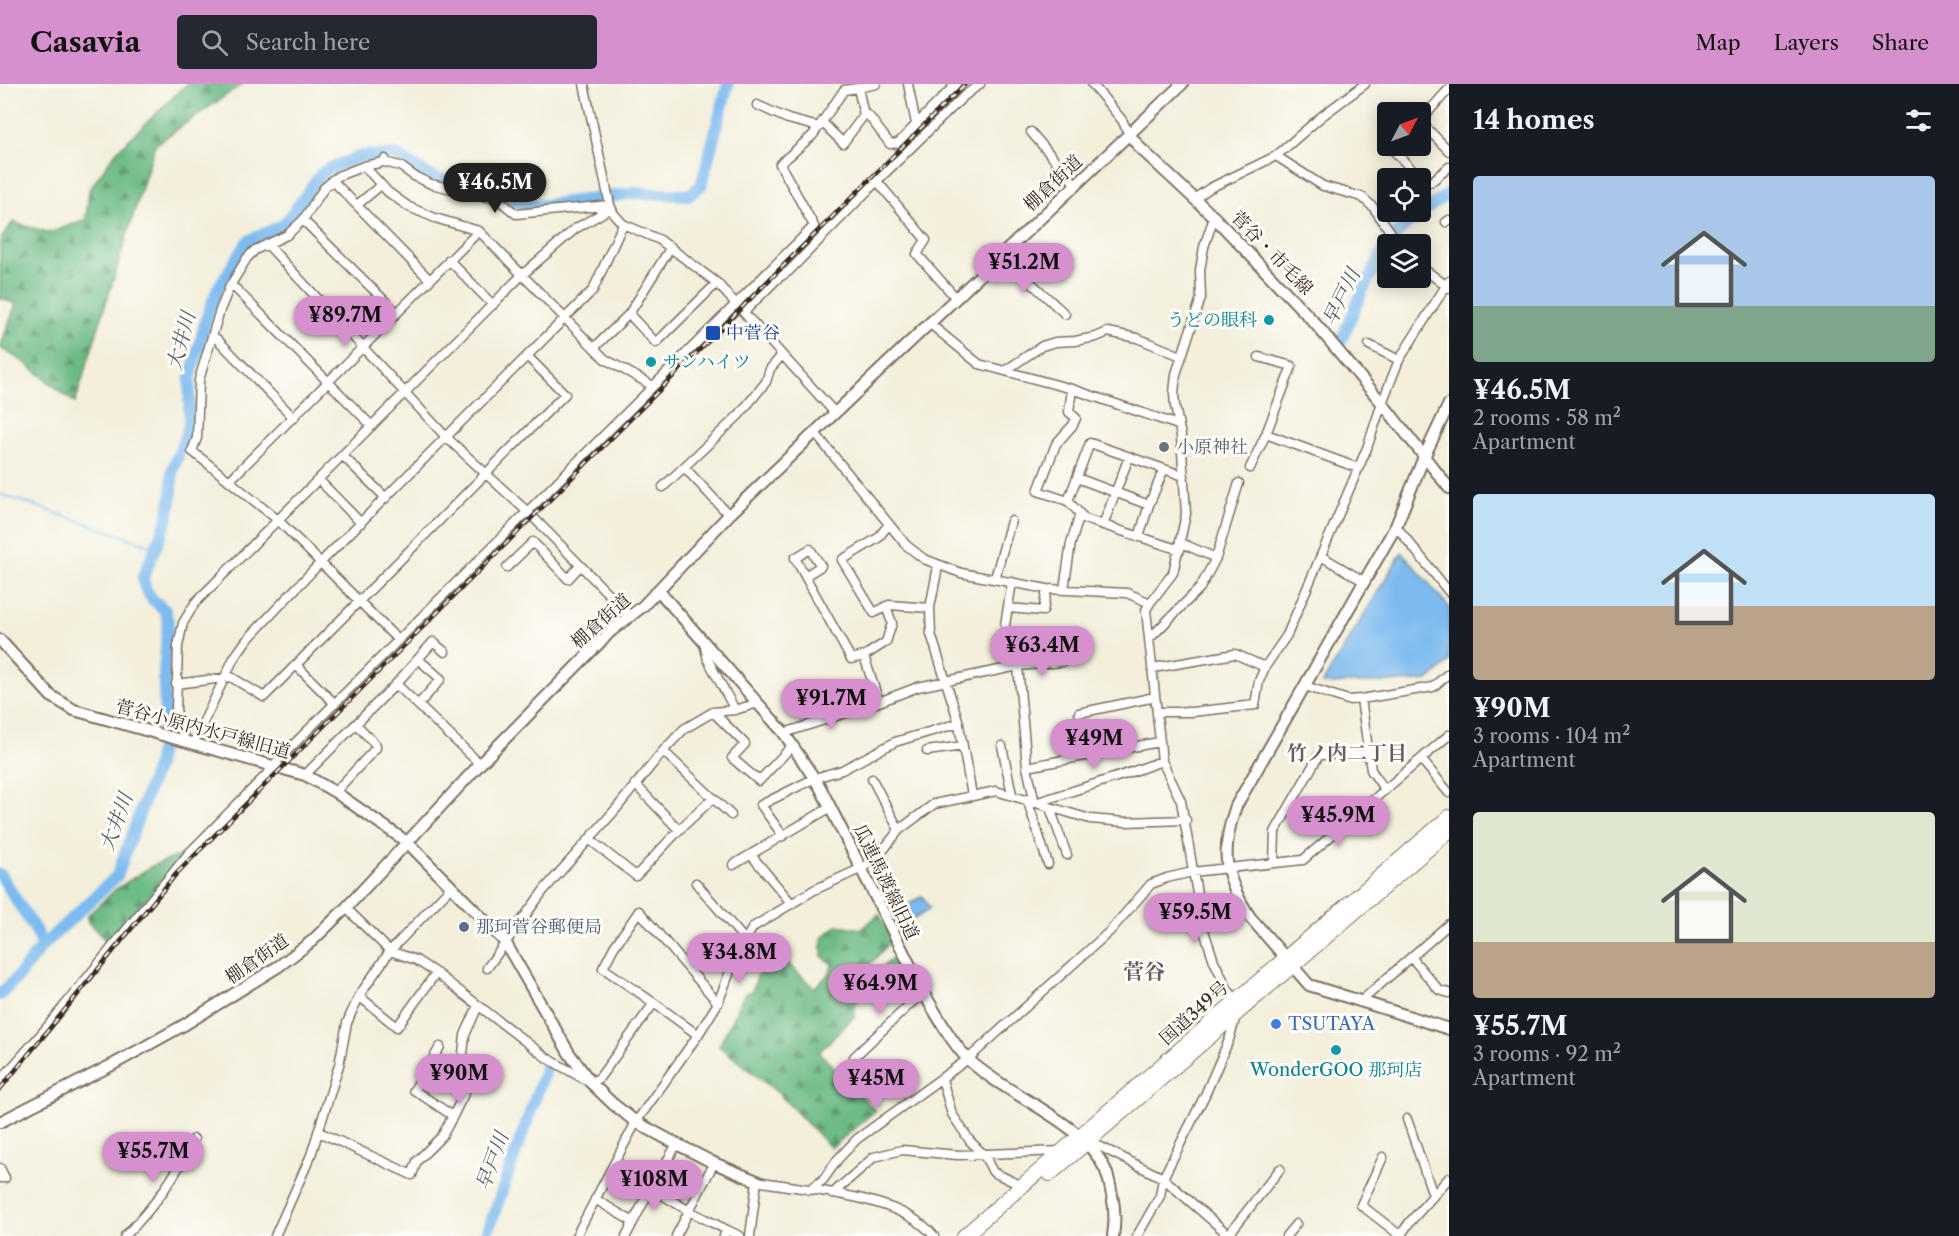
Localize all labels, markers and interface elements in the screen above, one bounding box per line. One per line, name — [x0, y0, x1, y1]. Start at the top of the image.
search box — [177, 15, 597, 69]
text: Casavia — [30, 25, 141, 59]
icon: search — [198, 26, 231, 59]
text: Search here — [246, 29, 370, 56]
text: Map — [1696, 30, 1741, 55]
text: Layers — [1774, 30, 1839, 55]
text: Share — [1872, 30, 1929, 55]
north arrow — [1377, 102, 1431, 156]
map controls — [1377, 102, 1431, 288]
text: 14 homes — [1473, 104, 1595, 136]
icon: filters — [1902, 104, 1935, 137]
street label: 棚倉街道 — [1019, 150, 1087, 216]
pin: ¥46.5M — [446, 163, 544, 214]
button: locate — [1377, 168, 1431, 222]
text: ¥46.5M — [457, 170, 533, 194]
street label: 菅谷・市毛線 — [1227, 207, 1317, 299]
icon: home — [1650, 215, 1758, 323]
button: layers — [1377, 234, 1431, 288]
pin: ¥51.2M — [975, 243, 1073, 294]
text: ¥51.2M — [988, 250, 1060, 274]
water label: 早戸川 — [1317, 263, 1366, 329]
pin: ¥89.7M — [296, 296, 394, 347]
text: ¥89.7M — [308, 303, 382, 327]
water label: 大井川 — [162, 307, 201, 373]
place label: うどの眼科 — [1167, 309, 1257, 331]
marker: うどの眼科 — [1262, 313, 1276, 327]
place label: 中菅谷 — [726, 322, 780, 344]
marker: 中菅谷 — [704, 324, 722, 342]
place label: サンハイツ — [663, 351, 751, 373]
marker: サンハイツ — [644, 355, 658, 369]
text: ¥46.5M — [1473, 374, 1571, 406]
text: 2 rooms · 58 m² — [1473, 406, 1621, 430]
text: Apartment — [1473, 430, 1576, 454]
place label: 小原神社 — [1176, 436, 1248, 458]
marker: 小原神社 — [1157, 440, 1171, 454]
icon: home — [1650, 533, 1758, 641]
street label: 棚倉街道 — [567, 589, 635, 653]
pin: ¥63.4M — [993, 626, 1091, 677]
text: ¥63.4M — [1004, 633, 1080, 657]
pin: ¥91.7M — [782, 679, 880, 730]
text: ¥91.7M — [795, 686, 867, 710]
text: ¥90M — [1473, 692, 1551, 724]
street label: 菅谷小原内水戸線旧道 — [113, 695, 293, 763]
pin: ¥49M — [1058, 719, 1130, 770]
text: 3 rooms · 104 m² — [1473, 724, 1630, 748]
text: ¥49M — [1065, 726, 1123, 750]
district label: 竹ノ内二丁目 — [1287, 741, 1407, 765]
text: Apartment — [1473, 748, 1576, 772]
water label: 大井川 — [94, 788, 138, 854]
pin: ¥45.9M — [1289, 796, 1387, 847]
text: ¥45.9M — [1301, 803, 1375, 827]
street label: 瓜連馬渡線旧道 — [848, 821, 924, 943]
icon: home — [1650, 851, 1758, 959]
pin: ¥59.5M — [1146, 893, 1244, 944]
text: ¥59.5M — [1158, 900, 1232, 924]
place label: 那珂菅谷郵便局 — [476, 916, 602, 938]
marker: 那珂菅谷郵便局 — [457, 920, 471, 934]
street label: 棚倉街道 — [221, 929, 293, 989]
pin: ¥34.8M — [690, 933, 788, 984]
text: ¥34.8M — [701, 940, 777, 964]
district label: 菅谷 — [1123, 959, 1165, 984]
pin: ¥64.9M — [831, 964, 929, 1015]
text: ¥64.9M — [842, 971, 918, 995]
street label: 国道349号 — [1155, 976, 1233, 1050]
text: ¥55.7M — [1473, 1010, 1568, 1042]
place label: TSUTAYA — [1288, 1013, 1376, 1035]
marker: TSUTAYA — [1269, 1017, 1283, 1031]
text: 3 rooms · 92 m² — [1473, 1042, 1621, 1066]
marker: WonderGOO 那珂店 — [1329, 1043, 1343, 1057]
pin: ¥90M — [423, 1054, 495, 1105]
pin: ¥45M — [840, 1059, 912, 1110]
place label: WonderGOO 那珂店 — [1249, 1059, 1422, 1081]
text: ¥90M — [429, 1061, 489, 1085]
text: ¥45M — [847, 1066, 905, 1090]
text: Apartment — [1473, 1066, 1576, 1090]
water label: 早戸川 — [470, 1127, 514, 1193]
pin: ¥55.7M — [104, 1132, 202, 1183]
text: ¥55.7M — [117, 1139, 189, 1163]
pin: ¥108M — [612, 1160, 696, 1211]
text: ¥108M — [620, 1167, 688, 1191]

